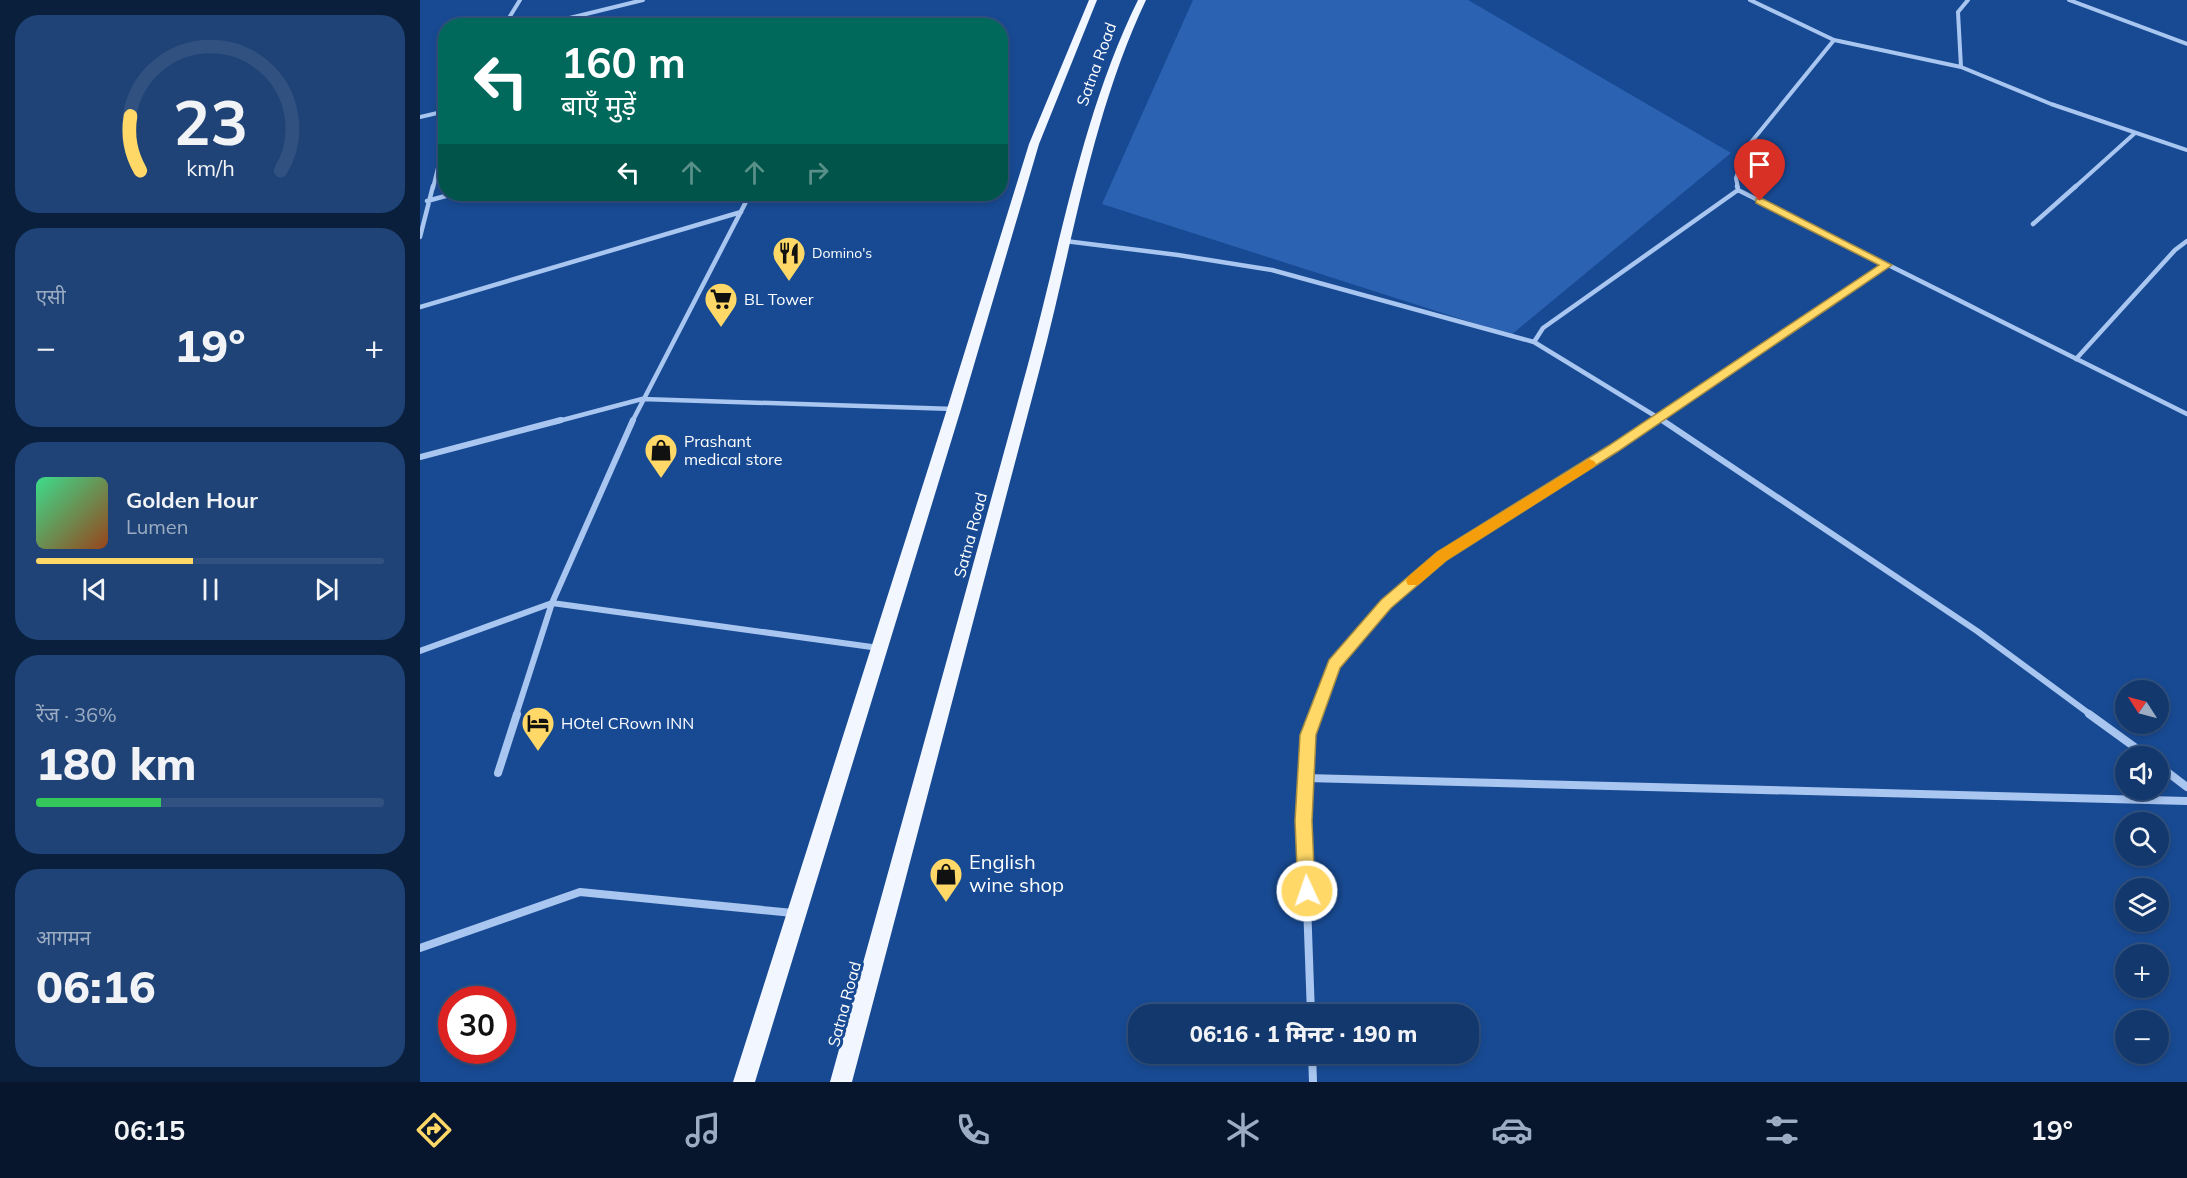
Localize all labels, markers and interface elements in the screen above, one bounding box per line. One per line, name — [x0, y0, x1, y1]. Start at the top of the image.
street label: Satna Road — [1072, 19, 1120, 109]
text: 160 m — [561, 36, 686, 89]
icon: left — [462, 42, 540, 120]
text: 23 — [173, 82, 247, 161]
text: बाएँ मुड़ें — [561, 88, 636, 122]
pin — [1734, 139, 1785, 201]
icon: arrive — [1743, 148, 1776, 181]
text: km/h — [186, 155, 234, 182]
icon: left — [612, 156, 645, 189]
icon: ahead — [675, 156, 708, 189]
icon: ahead — [738, 156, 771, 189]
icon: right — [801, 156, 834, 189]
restaurant icon: Domino's — [771, 235, 807, 282]
place label: Domino's — [812, 244, 872, 262]
supermarket icon: BL Tower — [703, 281, 739, 328]
text: एसी — [36, 284, 66, 309]
place label: BL Tower — [744, 289, 814, 309]
text: 19° — [174, 317, 246, 373]
text: − — [36, 326, 56, 367]
text: + — [364, 326, 384, 367]
place label: Prashant medical store — [684, 431, 783, 469]
shop icon: Prashant medical store — [643, 432, 679, 479]
text: Golden Hour — [126, 486, 258, 514]
street label: Satna Road — [949, 490, 991, 580]
text: Lumen — [126, 514, 188, 539]
icon: previous — [78, 573, 111, 606]
icon: pause — [194, 573, 227, 606]
icon: next — [310, 573, 343, 606]
north arrow — [2115, 680, 2169, 734]
map controls — [2115, 680, 2169, 1064]
text: रेंज · 36% — [36, 702, 117, 727]
hotel icon: HOtel CRown INN — [520, 705, 556, 752]
place label: HOtel CRown INN — [561, 713, 694, 733]
text: 180 km — [36, 735, 197, 791]
button: sound — [2115, 746, 2169, 800]
button: search — [2115, 812, 2169, 866]
place label: English wine shop — [969, 849, 1064, 897]
shop icon: English wine shop — [928, 856, 964, 903]
position arrow — [1275, 859, 1339, 923]
button: layers — [2115, 878, 2169, 932]
text: आगमन — [36, 925, 91, 950]
button: + — [2115, 944, 2169, 998]
text: 06:16 — [36, 958, 156, 1014]
street label: Satna Road — [823, 959, 865, 1049]
speed limit sign: 30 — [438, 986, 516, 1064]
button: − — [2115, 1010, 2169, 1064]
text: 06:16 · 1 मिनट · 190 m — [1190, 1020, 1417, 1048]
icon: directions — [413, 1109, 455, 1151]
icon: music — [682, 1109, 724, 1151]
icon: phone — [952, 1109, 994, 1151]
icon: climate — [1222, 1109, 1264, 1151]
icon: car — [1491, 1109, 1533, 1151]
icon: filters — [1761, 1109, 1803, 1151]
text: 06:15 — [114, 1113, 185, 1147]
text: 19° — [2030, 1113, 2073, 1147]

